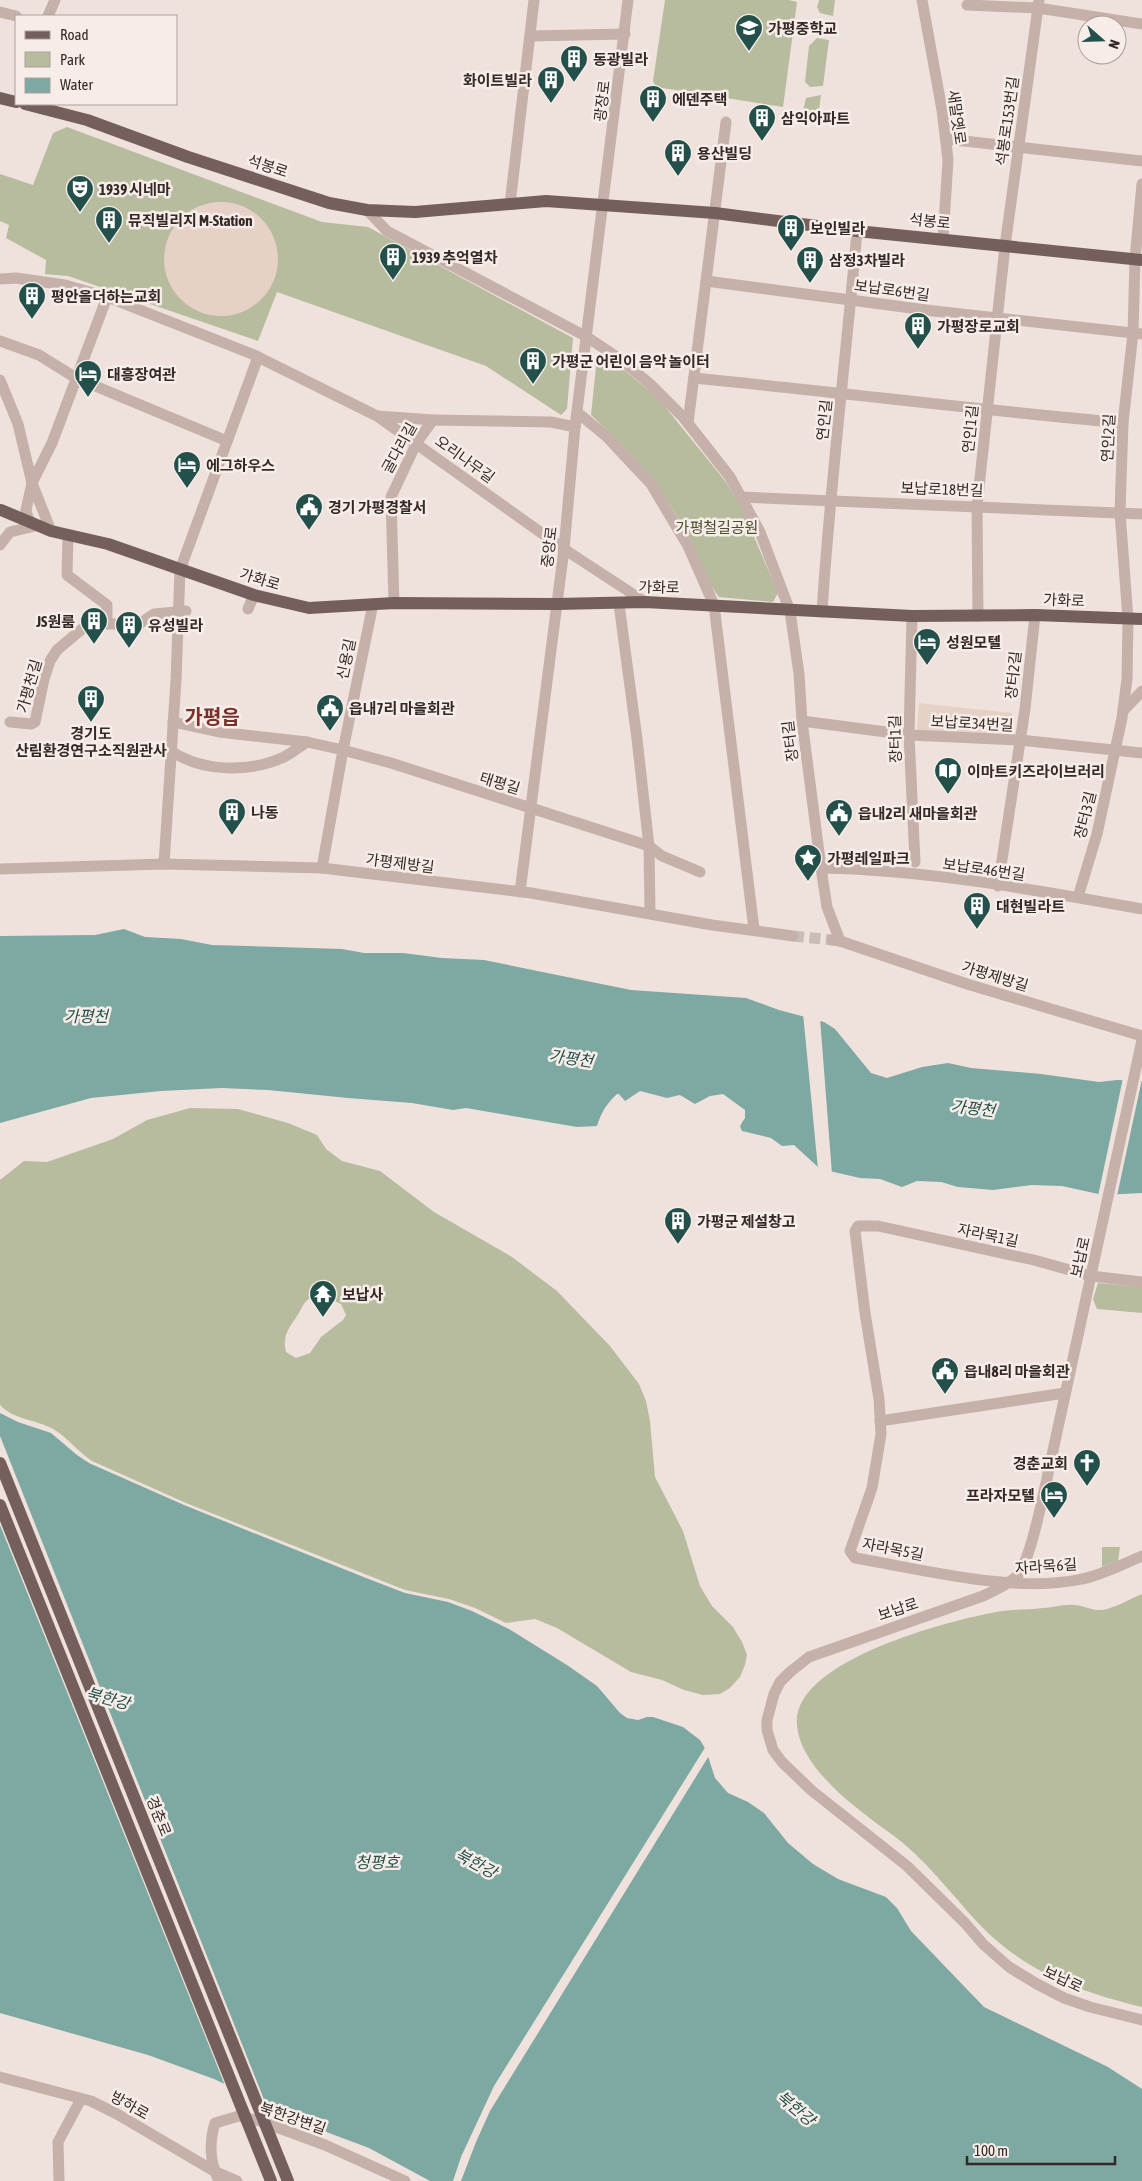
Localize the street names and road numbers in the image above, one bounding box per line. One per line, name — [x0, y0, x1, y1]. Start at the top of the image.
street label: 석봉로153번길 — [992, 75, 1022, 167]
street label: 광장로 — [591, 79, 613, 123]
street label: 새말옛로 — [945, 88, 969, 146]
street label: 석봉로 — [246, 152, 290, 180]
street label: 석봉로 — [909, 210, 951, 232]
street label: 보납로6번길 — [853, 276, 931, 304]
street label: 연인길 — [813, 399, 835, 441]
street label: 연인1길 — [959, 404, 981, 454]
street label: 연인2길 — [1098, 413, 1118, 463]
street label: 굴다리길 — [378, 420, 420, 476]
street label: 오리나무길 — [432, 432, 498, 486]
street label: 보납로18번길 — [900, 479, 984, 499]
street label: 중앙로 — [538, 525, 560, 569]
street label: 가화로 — [238, 565, 282, 593]
street label: 가화로 — [638, 578, 680, 596]
street label: 가화로 — [1043, 591, 1085, 609]
street label: 신용길 — [333, 637, 359, 681]
street label: 장터2길 — [1002, 650, 1024, 700]
street label: 가평천길 — [13, 657, 45, 715]
street label: 보납로34번길 — [930, 712, 1014, 734]
street label: 장터1길 — [886, 715, 904, 763]
street label: 장터길 — [779, 719, 801, 763]
street label: 태평길 — [478, 769, 522, 797]
street label: 장터3길 — [1071, 789, 1099, 841]
street label: 가평제방길 — [365, 850, 435, 876]
street label: 보납로46번길 — [942, 855, 1026, 883]
street label: 가평제방길 — [960, 958, 1030, 994]
street label: 자라목1길 — [956, 1220, 1020, 1250]
street label: 보납로 — [1067, 1235, 1093, 1279]
street label: 자라목5길 — [861, 1535, 925, 1563]
street label: 자라목6길 — [1014, 1555, 1078, 1577]
street label: 보납로 — [876, 1595, 920, 1623]
street label: 경춘로 — [143, 1794, 175, 1838]
street label: 보납로 — [1041, 1963, 1085, 1995]
street label: 방하로 — [108, 2088, 152, 2122]
street label: 북한강변길 — [258, 2099, 328, 2137]

